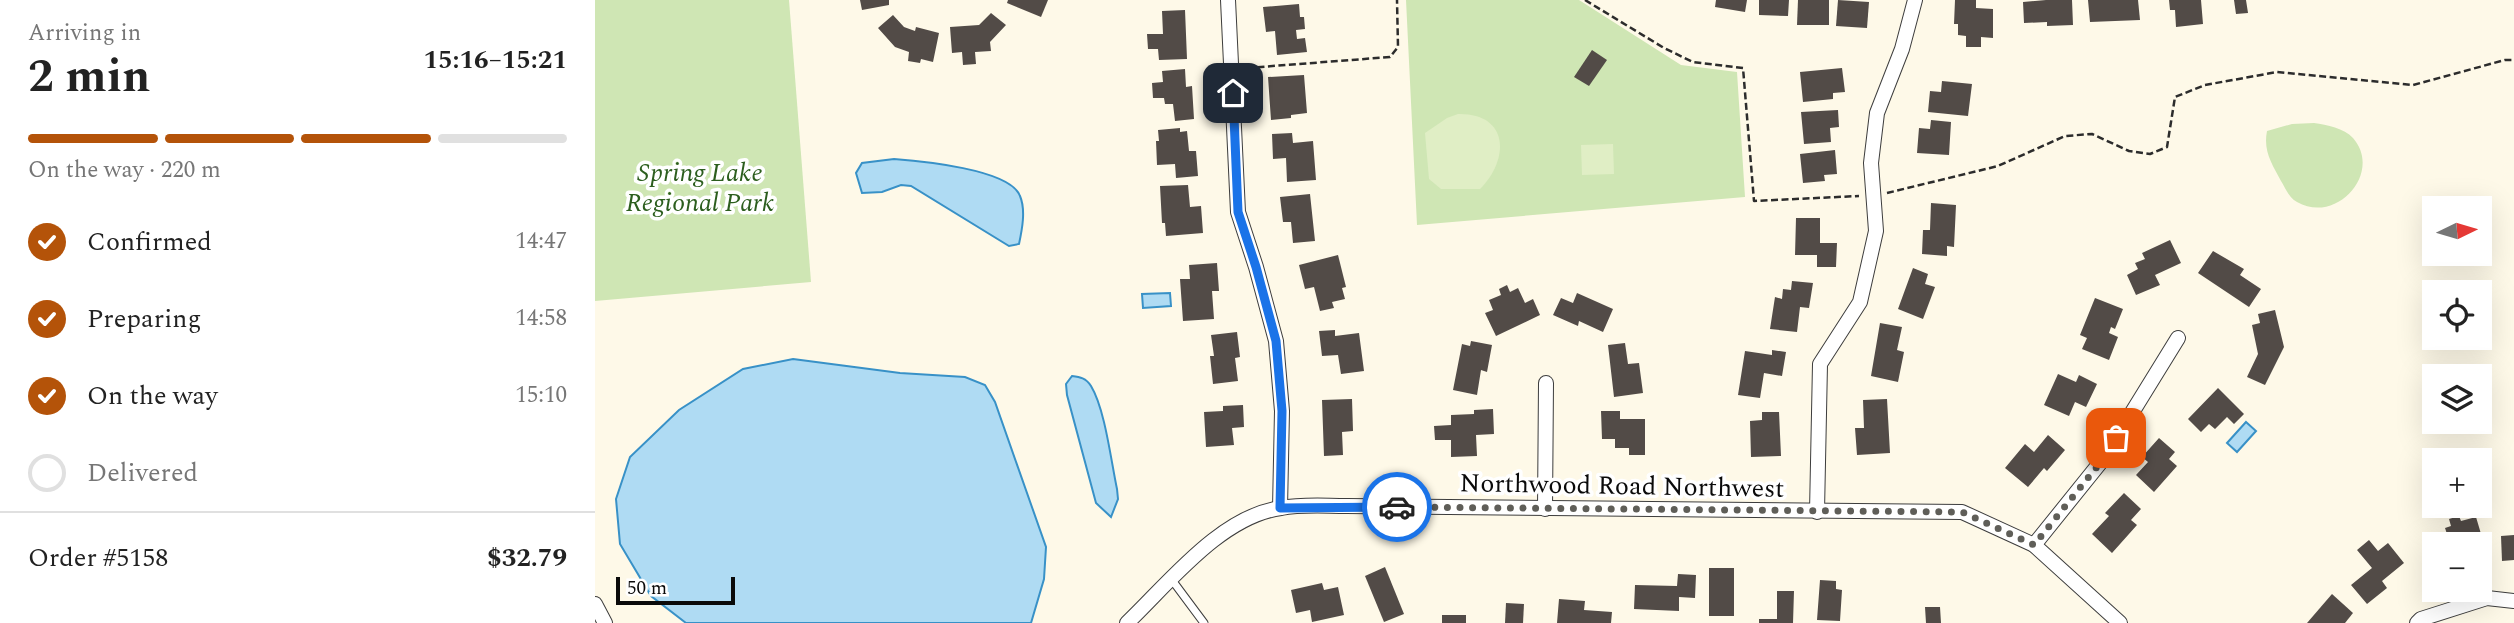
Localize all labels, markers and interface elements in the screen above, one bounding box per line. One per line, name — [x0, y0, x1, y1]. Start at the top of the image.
text: Arriving in — [28, 16, 141, 51]
text: 15:16–15:21 — [423, 40, 567, 80]
text: 2 min — [28, 42, 150, 112]
pin — [1203, 63, 1263, 123]
icon: home — [1214, 74, 1252, 112]
text: On the way · 220 m — [28, 153, 221, 188]
park label: Spring Lake Regional Park — [626, 153, 774, 223]
north arrow — [2422, 196, 2492, 266]
map controls — [2422, 196, 2492, 602]
text: Confirmed — [87, 222, 212, 262]
icon: check — [28, 223, 66, 261]
text: 14:47 — [515, 224, 567, 259]
button: locate — [2422, 280, 2492, 350]
text: Preparing — [87, 299, 201, 339]
icon: check — [28, 300, 66, 338]
text: 14:58 — [515, 301, 567, 336]
button: layers — [2422, 364, 2492, 434]
text: On the way — [87, 376, 218, 416]
icon: check — [28, 377, 66, 415]
text: 15:10 — [515, 378, 567, 413]
pin — [2086, 408, 2146, 468]
icon: bag — [2097, 419, 2135, 457]
button: + — [2422, 448, 2492, 518]
text: Delivered — [87, 453, 198, 493]
street label: Northwood Road Northwest — [1459, 463, 1785, 509]
courier — [1362, 472, 1432, 542]
icon: car — [1378, 488, 1416, 526]
button: − — [2422, 532, 2492, 602]
text: Order #5158 — [28, 538, 168, 578]
text: $32.79 — [487, 538, 567, 578]
scale bar — [616, 574, 735, 606]
text: 50 m — [627, 574, 667, 603]

